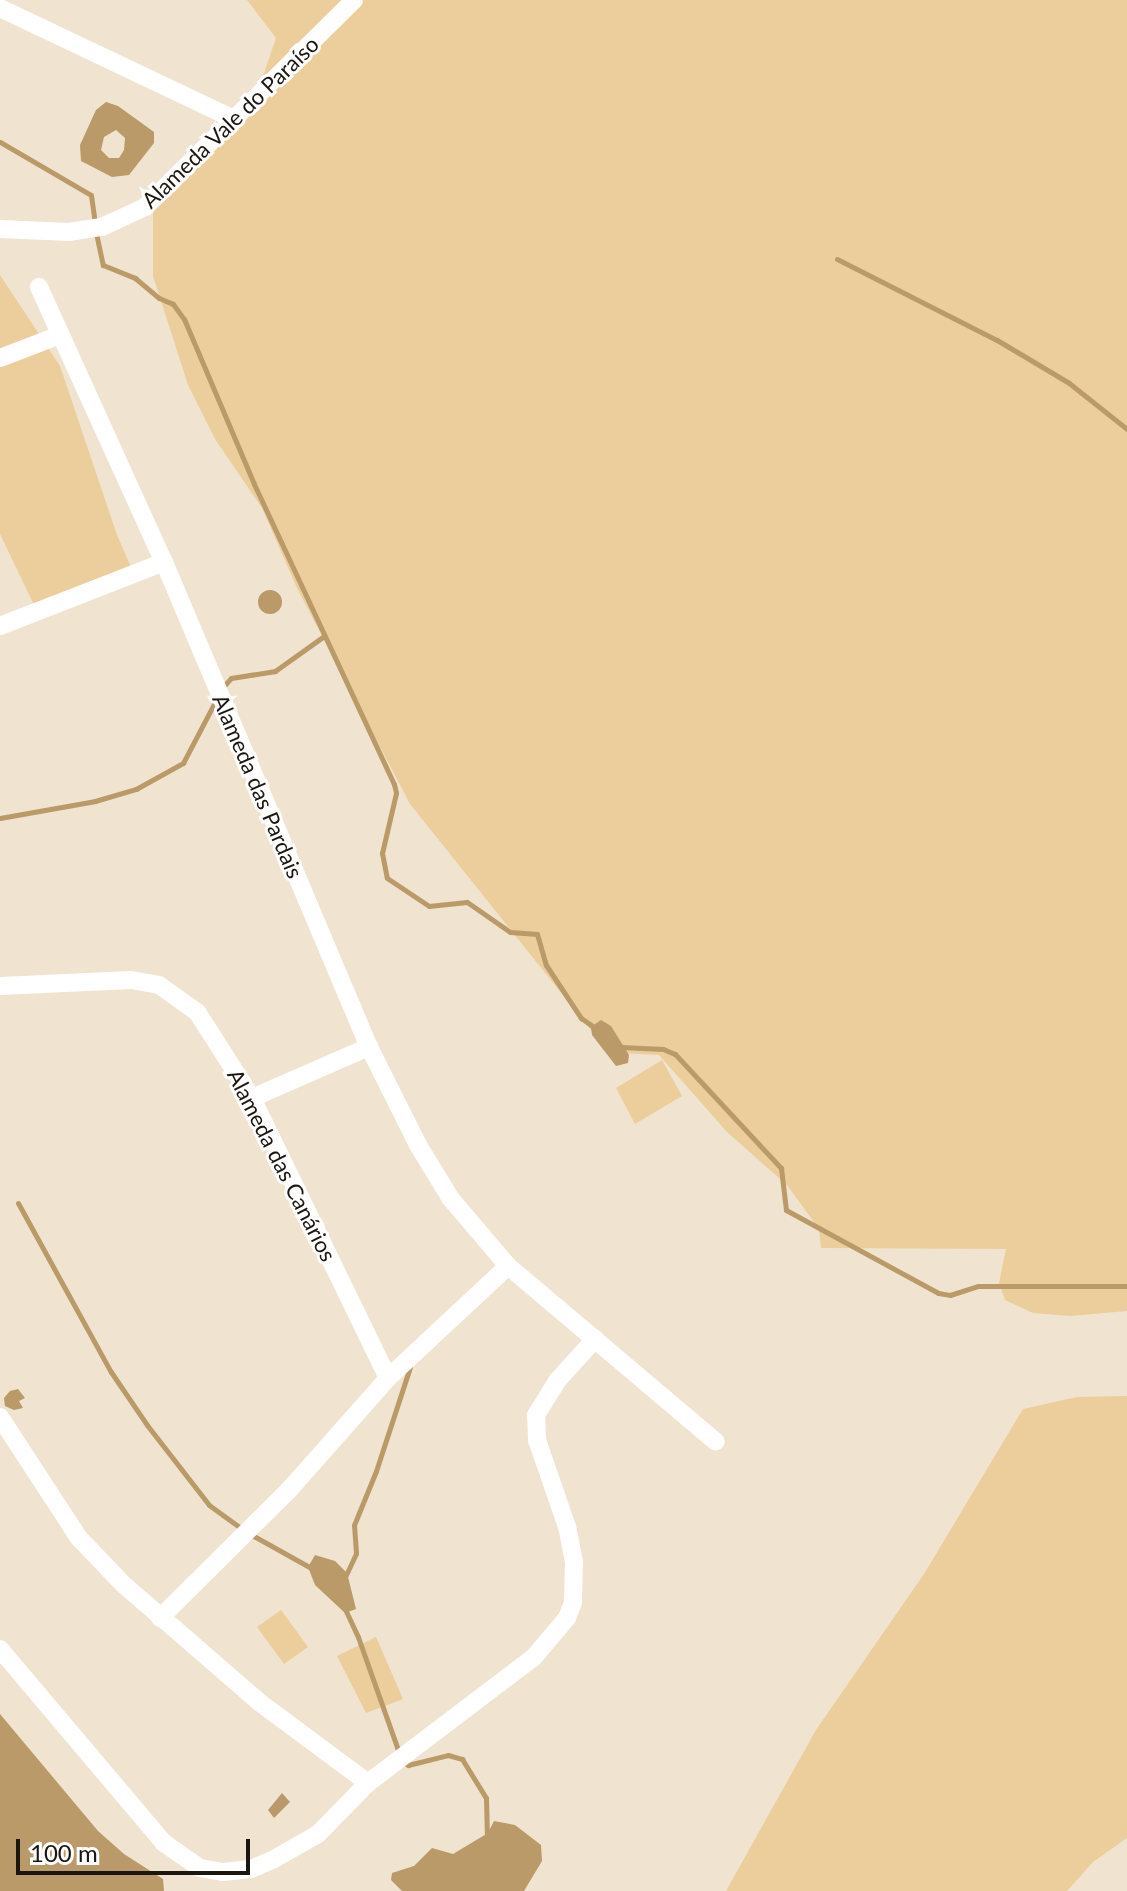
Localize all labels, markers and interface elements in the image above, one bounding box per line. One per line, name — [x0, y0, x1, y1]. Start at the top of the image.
street label: Alameda Vale do Paraíso — [136, 30, 324, 214]
street label: Alameda das Pardais — [207, 690, 309, 882]
street label: Alameda das Canários — [222, 1065, 342, 1265]
scale bar — [20, 1823, 254, 1873]
text: 100 m — [30, 1838, 98, 1867]

